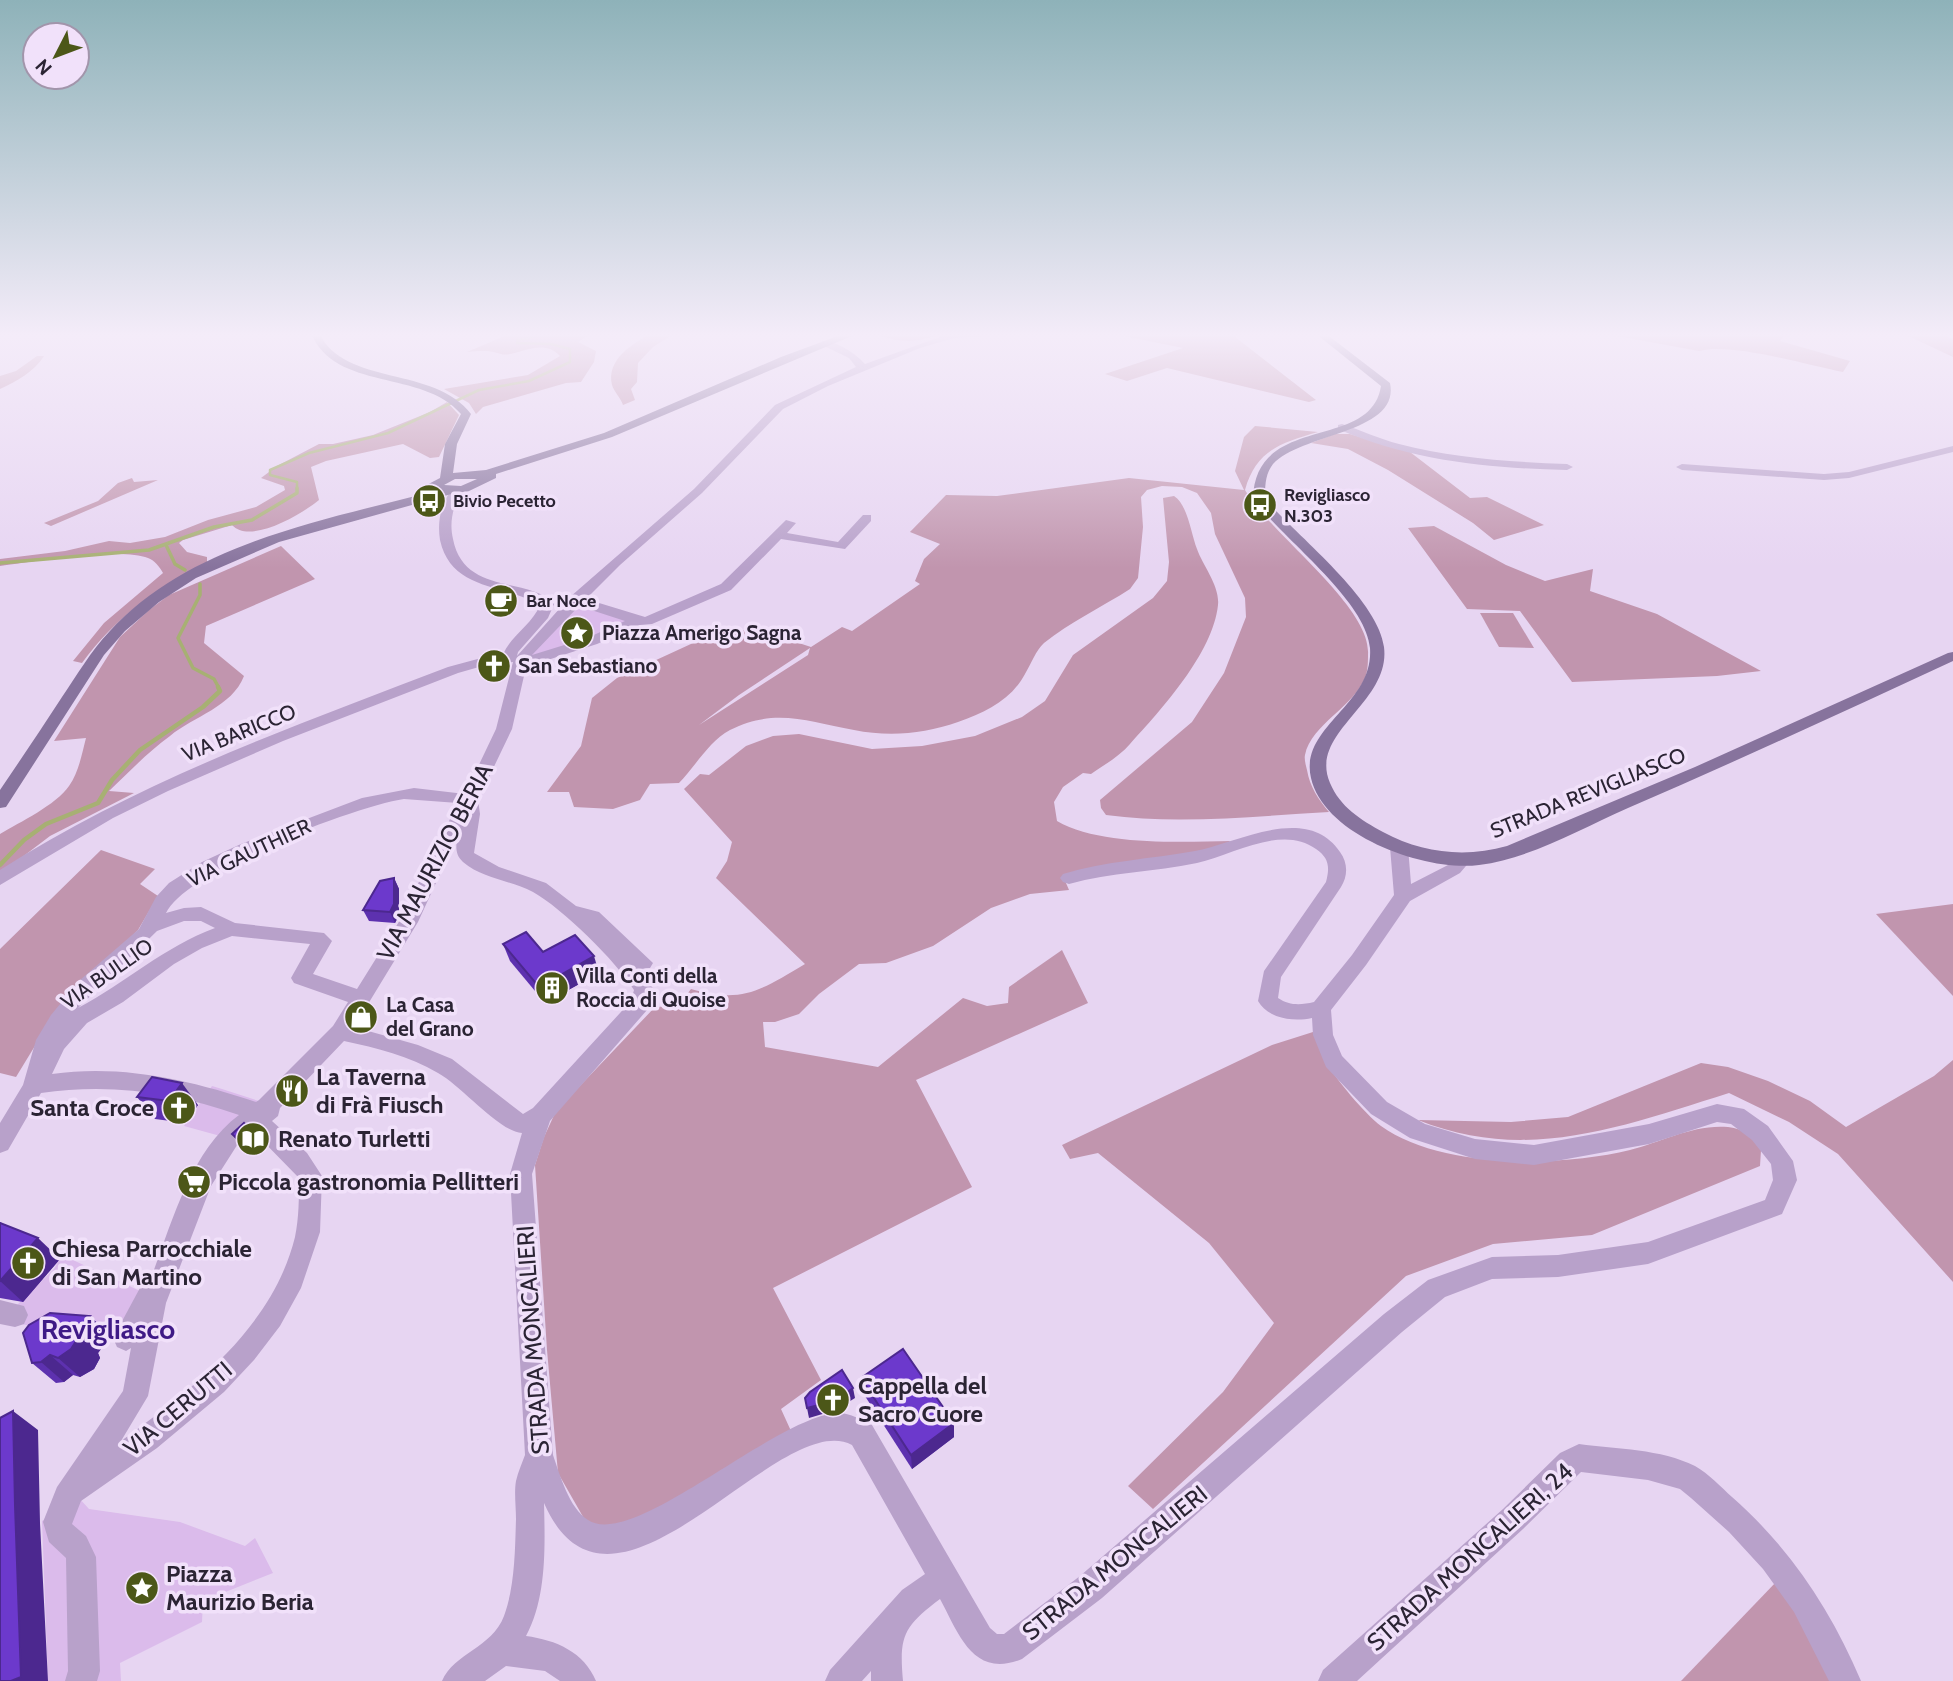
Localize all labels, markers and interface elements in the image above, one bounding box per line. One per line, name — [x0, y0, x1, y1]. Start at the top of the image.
north arrow — [21, 21, 91, 91]
text: N — [31, 54, 57, 80]
bus stop icon: Bivio Pecetto — [410, 482, 448, 520]
place label: Revigliasco N.303 — [1284, 484, 1370, 527]
bus stop icon: Revigliasco N.303 — [1241, 486, 1279, 524]
place label: Bivio Pecetto — [453, 490, 556, 512]
cafe icon: Bar Noce — [482, 582, 520, 620]
place label: Bar Noce — [526, 590, 596, 612]
place icon: Piazza Amerigo Sagna — [558, 614, 596, 652]
place label: Piazza Amerigo Sagna — [602, 620, 802, 645]
church icon: San Sebastiano — [475, 647, 513, 685]
place label: San Sebastiano — [518, 653, 658, 678]
street label: VIA BARICCO — [178, 698, 299, 767]
street label: STRADA REVIGLIASCO — [1487, 742, 1689, 843]
street label: VIA MAURIZIO BERIA — [370, 758, 499, 965]
street label: VIA GAUTHIER — [183, 813, 315, 892]
street label: VIA BULLIO — [56, 933, 157, 1014]
place label: Villa Conti della Roccia di Quoise — [576, 963, 726, 1012]
building icon: Villa Conti della Roccia di Quoise — [533, 969, 571, 1007]
place label: La Casa del Grano — [386, 992, 474, 1041]
shop icon: La Casa del Grano — [342, 998, 380, 1036]
place label: La Taverna di Frà Fiusch — [316, 1062, 443, 1119]
restaurant icon: La Taverna di Frà Fiusch — [273, 1072, 311, 1110]
church icon: Santa Croce — [160, 1089, 198, 1127]
place label: Santa Croce — [30, 1093, 154, 1122]
library icon: Renato Turletti — [234, 1120, 272, 1158]
place label: Renato Turletti — [278, 1124, 431, 1153]
supermarket icon: Piccola gastronomia Pellitteri — [175, 1163, 213, 1201]
place label: Piccola gastronomia Pellitteri — [218, 1167, 519, 1196]
street label: STRADA MONCALIERI — [510, 1224, 555, 1456]
place label: Chiesa Parrocchiale di San Martino — [52, 1234, 252, 1291]
church icon: Chiesa Parrocchiale di San Martino — [9, 1244, 47, 1282]
district label: Revigliasco — [41, 1312, 175, 1346]
street label: VIA CERUTTI — [118, 1355, 238, 1462]
place label: Cappella del Sacro Cuore — [858, 1371, 987, 1428]
church icon: Cappella del Sacro Cuore — [814, 1381, 852, 1419]
street label: STRADA MONCALIERI, 24 — [1361, 1457, 1579, 1657]
street label: STRADA MONCALIERI — [1016, 1479, 1213, 1646]
place label: Piazza Maurizio Beria — [166, 1559, 314, 1616]
place icon: Piazza Maurizio Beria — [123, 1569, 161, 1607]

